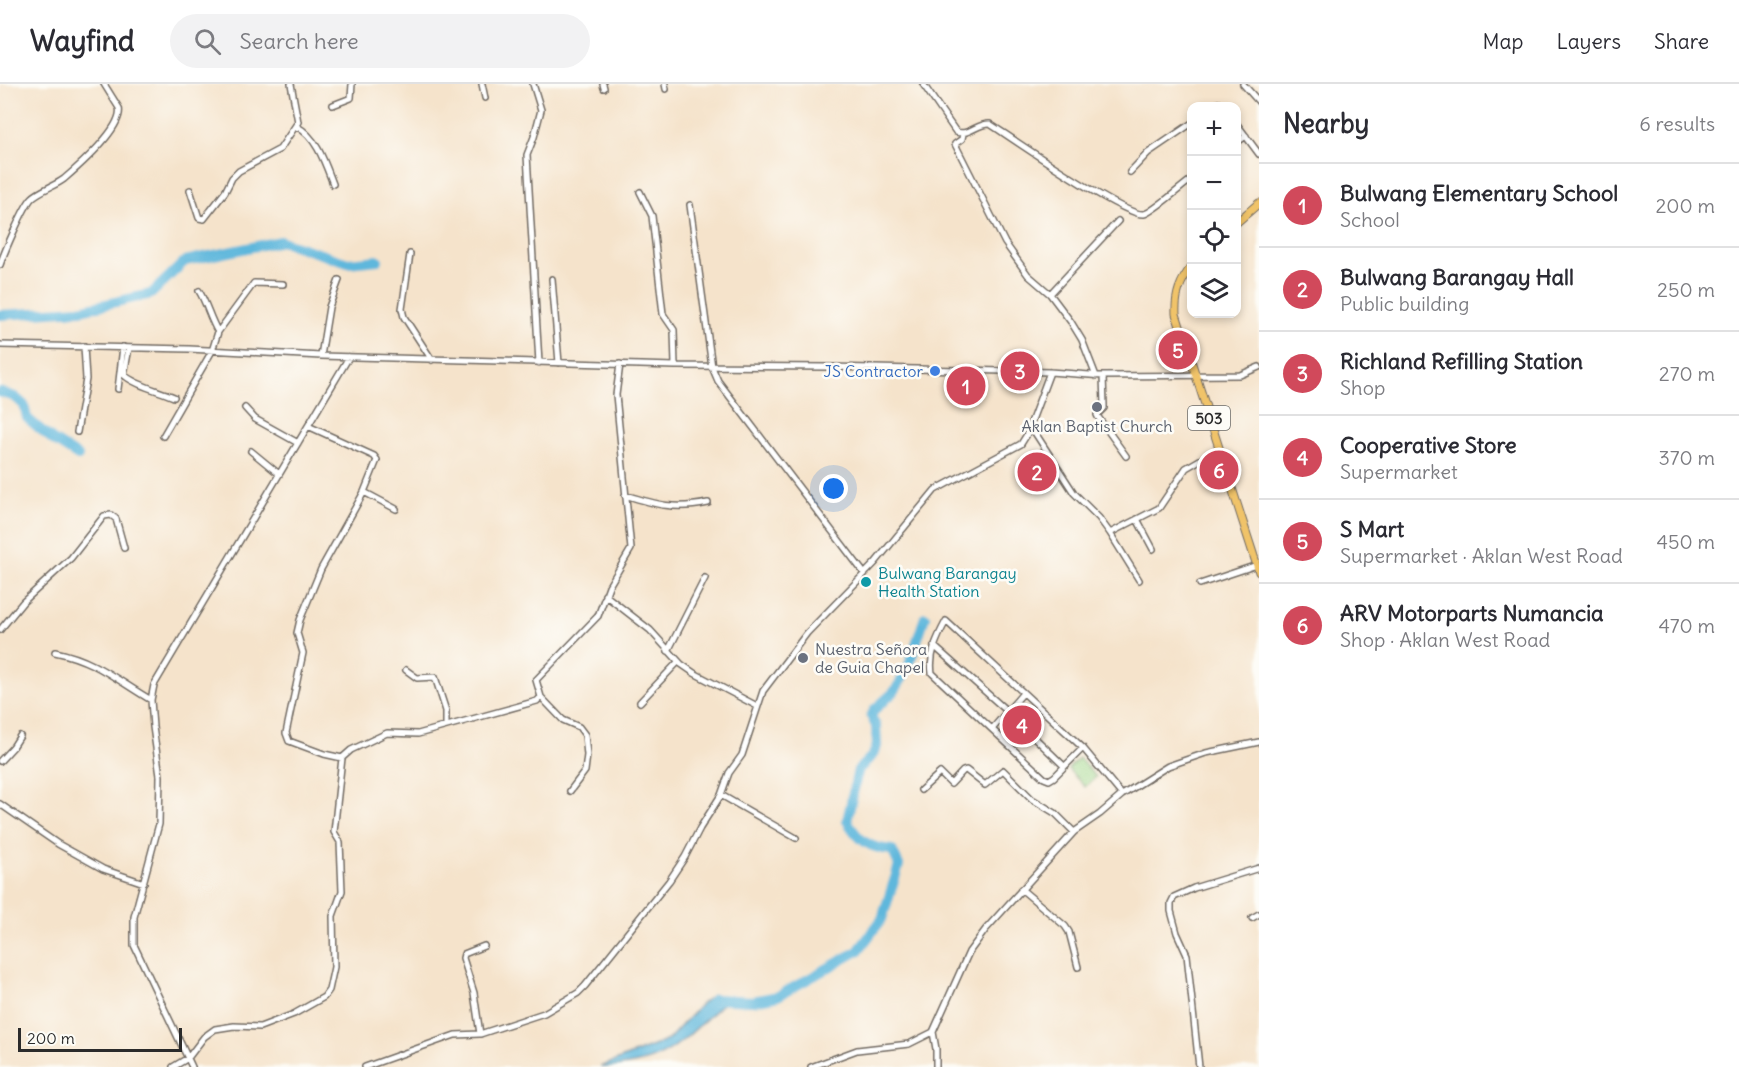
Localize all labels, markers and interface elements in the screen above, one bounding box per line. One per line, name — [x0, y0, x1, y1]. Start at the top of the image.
search box — [170, 14, 590, 68]
text: Wayfind — [30, 23, 134, 59]
icon: search — [191, 25, 224, 58]
text: Search here — [239, 27, 359, 55]
text: Map — [1483, 28, 1523, 55]
text: Layers — [1556, 28, 1621, 55]
text: Share — [1654, 28, 1709, 55]
map controls — [1187, 102, 1241, 318]
button: + — [1187, 102, 1241, 156]
text: Nearby — [1283, 107, 1369, 140]
text: 6 results — [1639, 111, 1715, 136]
button: − — [1187, 156, 1241, 210]
text: Bulwang Elementary School — [1340, 179, 1618, 207]
text: 1 — [1299, 193, 1306, 218]
text: 200 m — [1655, 193, 1715, 218]
text: School — [1340, 207, 1400, 232]
button: locate — [1187, 210, 1241, 264]
text: Bulwang Barangay Hall — [1340, 263, 1574, 291]
button: layers — [1187, 264, 1241, 318]
text: 2 — [1297, 277, 1308, 302]
text: 250 m — [1657, 277, 1715, 302]
text: Public building — [1340, 291, 1469, 316]
pin: 5 — [1158, 328, 1198, 372]
text: Richland Refilling Station — [1340, 347, 1583, 375]
pin: 3 — [1000, 348, 1040, 394]
place label: JS Contractor — [824, 361, 923, 381]
text: 3 — [1297, 361, 1308, 386]
text: 270 m — [1659, 361, 1715, 386]
marker: JS Contractor — [928, 364, 942, 378]
pin: 1 — [946, 364, 986, 408]
text: Shop — [1340, 375, 1385, 400]
marker: Aklan Baptist Church — [1090, 400, 1104, 414]
road number: 503 — [1188, 406, 1230, 430]
place label: Aklan Baptist Church — [1021, 416, 1173, 436]
text: Cooperative Store — [1340, 431, 1517, 459]
text: 4 — [1297, 445, 1308, 470]
text: 370 m — [1658, 445, 1715, 470]
pin: 6 — [1200, 448, 1238, 492]
pin: 2 — [1018, 450, 1056, 494]
text: Supermarket — [1340, 459, 1458, 484]
your location — [819, 474, 848, 503]
text: S Mart — [1340, 515, 1404, 543]
text: 5 — [1297, 529, 1308, 554]
text: 450 m — [1656, 529, 1715, 554]
text: Supermarket · Aklan West Road — [1340, 543, 1623, 568]
place label: Bulwang Barangay Health Station — [878, 563, 1017, 601]
marker: Bulwang Barangay Health Station — [859, 575, 873, 589]
text: ARV Motorparts Numancia — [1340, 599, 1604, 627]
text: 6 — [1297, 613, 1308, 638]
text: 470 m — [1658, 613, 1715, 638]
text: Shop · Aklan West Road — [1340, 627, 1550, 652]
place label: Nuestra Señora de Guia Chapel — [815, 639, 927, 677]
marker: Nuestra Señora de Guia Chapel — [796, 651, 810, 665]
pin: 4 — [1002, 702, 1042, 748]
scale bar — [18, 1025, 182, 1052]
text: 200 m — [27, 1028, 75, 1048]

